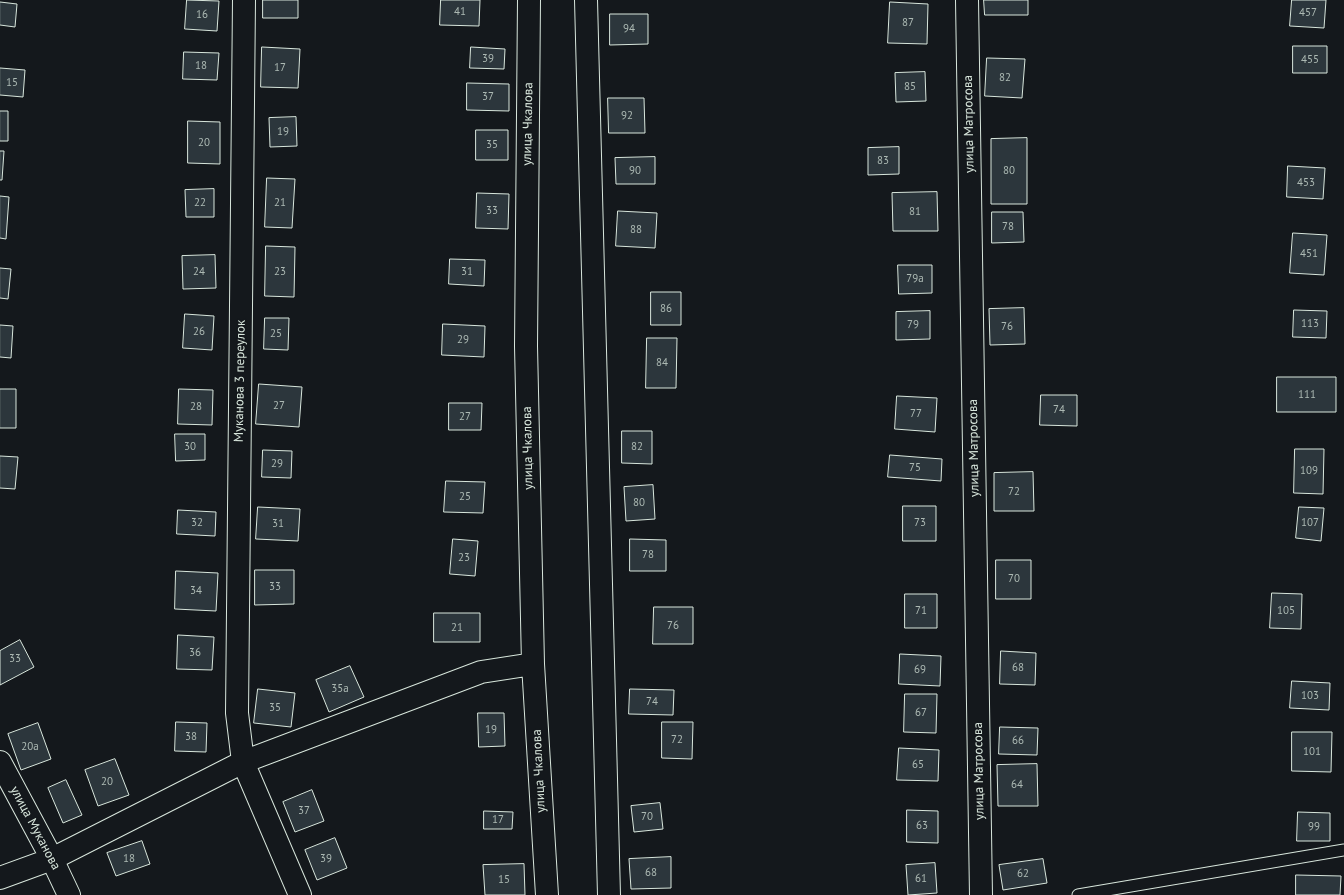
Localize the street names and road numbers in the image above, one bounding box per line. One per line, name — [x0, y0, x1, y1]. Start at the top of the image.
street label: улица Матросова — [960, 75, 978, 173]
street label: улица Чкалова — [519, 82, 537, 166]
street label: Муканова 3 переулок — [231, 320, 249, 442]
street label: улица Матросова — [965, 399, 983, 497]
street label: улица Чкалова — [519, 406, 537, 490]
street label: улица Матросова — [970, 722, 988, 820]
street label: улица Чкалова — [529, 729, 549, 813]
street label: улица Муканова — [6, 784, 64, 872]

